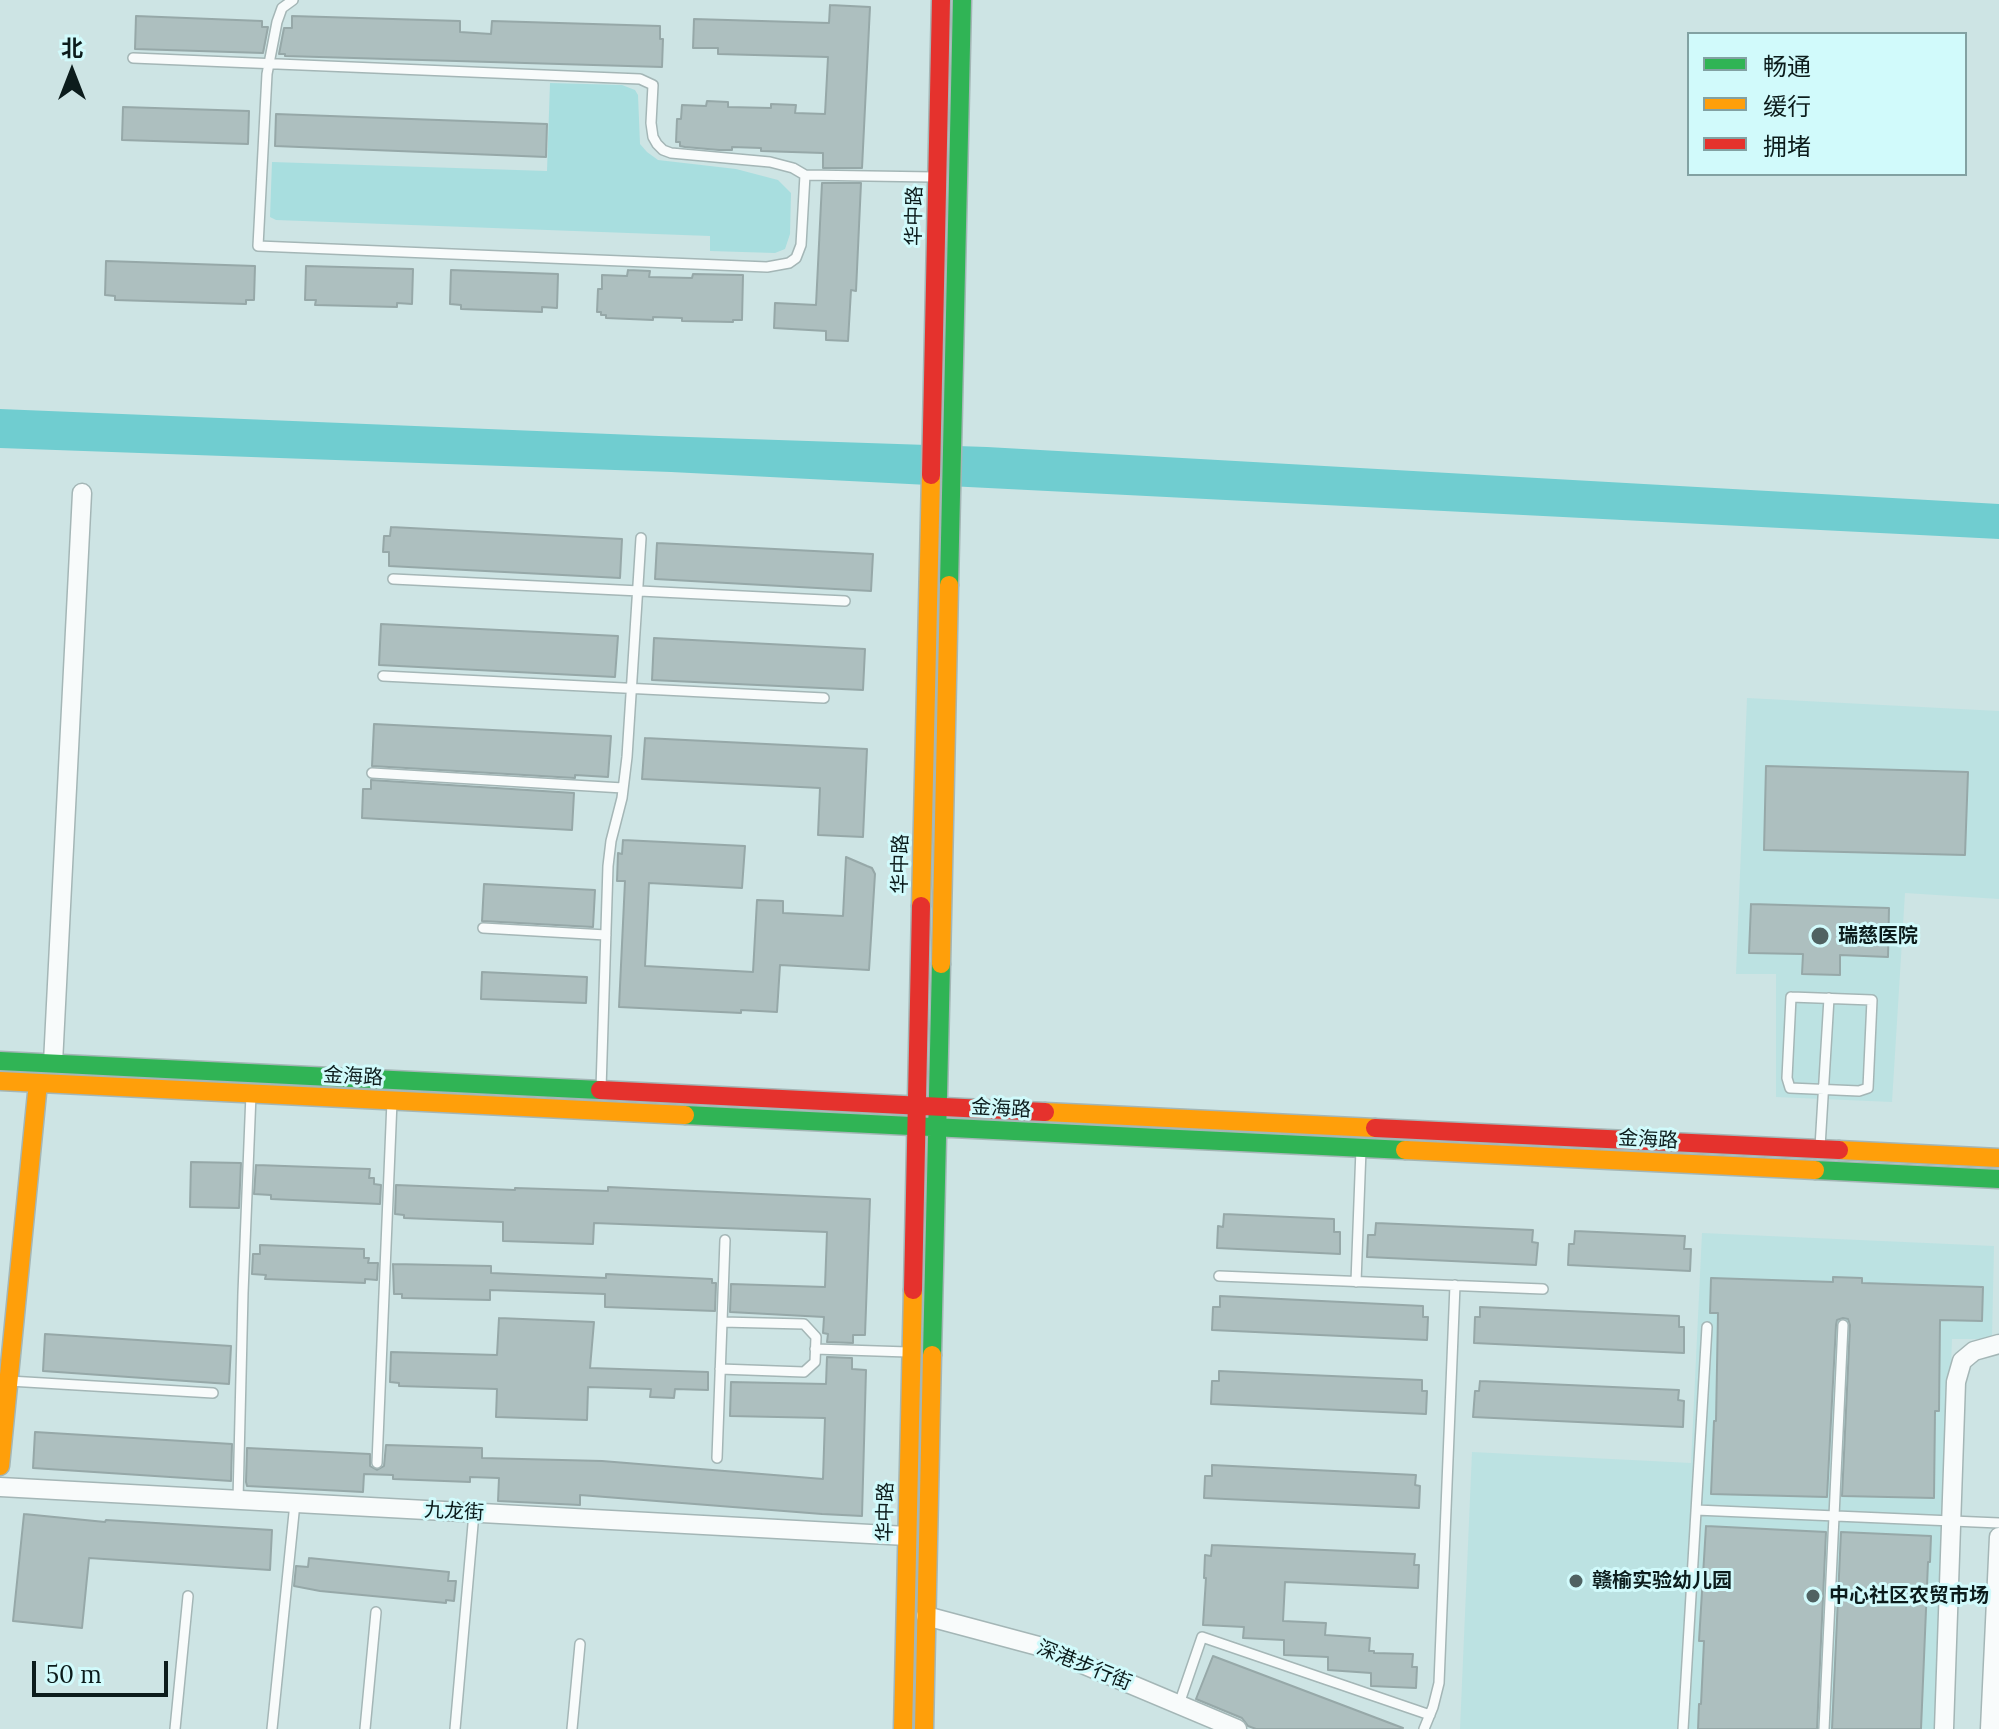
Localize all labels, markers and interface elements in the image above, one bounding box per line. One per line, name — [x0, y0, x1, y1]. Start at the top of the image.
north arrow — [32, 32, 112, 112]
legend — [1687, 32, 1967, 176]
text: 北 — [61, 34, 83, 62]
text: 畅通 — [1763, 51, 1811, 82]
text: 缓行 — [1763, 91, 1811, 122]
text: 拥堵 — [1763, 131, 1811, 162]
street label: 华中路 — [902, 186, 928, 246]
street label: 华中路 — [888, 834, 914, 894]
place label: 瑞慈医院 — [1838, 924, 1918, 948]
marker: 瑞慈医院 — [1809, 925, 1831, 947]
street label: 金海路 — [322, 1063, 384, 1091]
street label: 金海路 — [970, 1095, 1032, 1123]
street label: 金海路 — [1617, 1126, 1679, 1154]
street label: 华中路 — [873, 1482, 899, 1542]
street label: 九龙街 — [423, 1498, 485, 1526]
place label: 赣榆实验幼儿园 — [1592, 1569, 1732, 1593]
marker: 赣榆实验幼儿园 — [1567, 1572, 1585, 1590]
place label: 中心社区农贸市场 — [1829, 1584, 1989, 1608]
marker: 中心社区农贸市场 — [1804, 1587, 1822, 1605]
street label: 深港步行街 — [1033, 1636, 1135, 1696]
scale bar — [36, 1645, 172, 1695]
text: 50 m — [46, 1659, 102, 1690]

